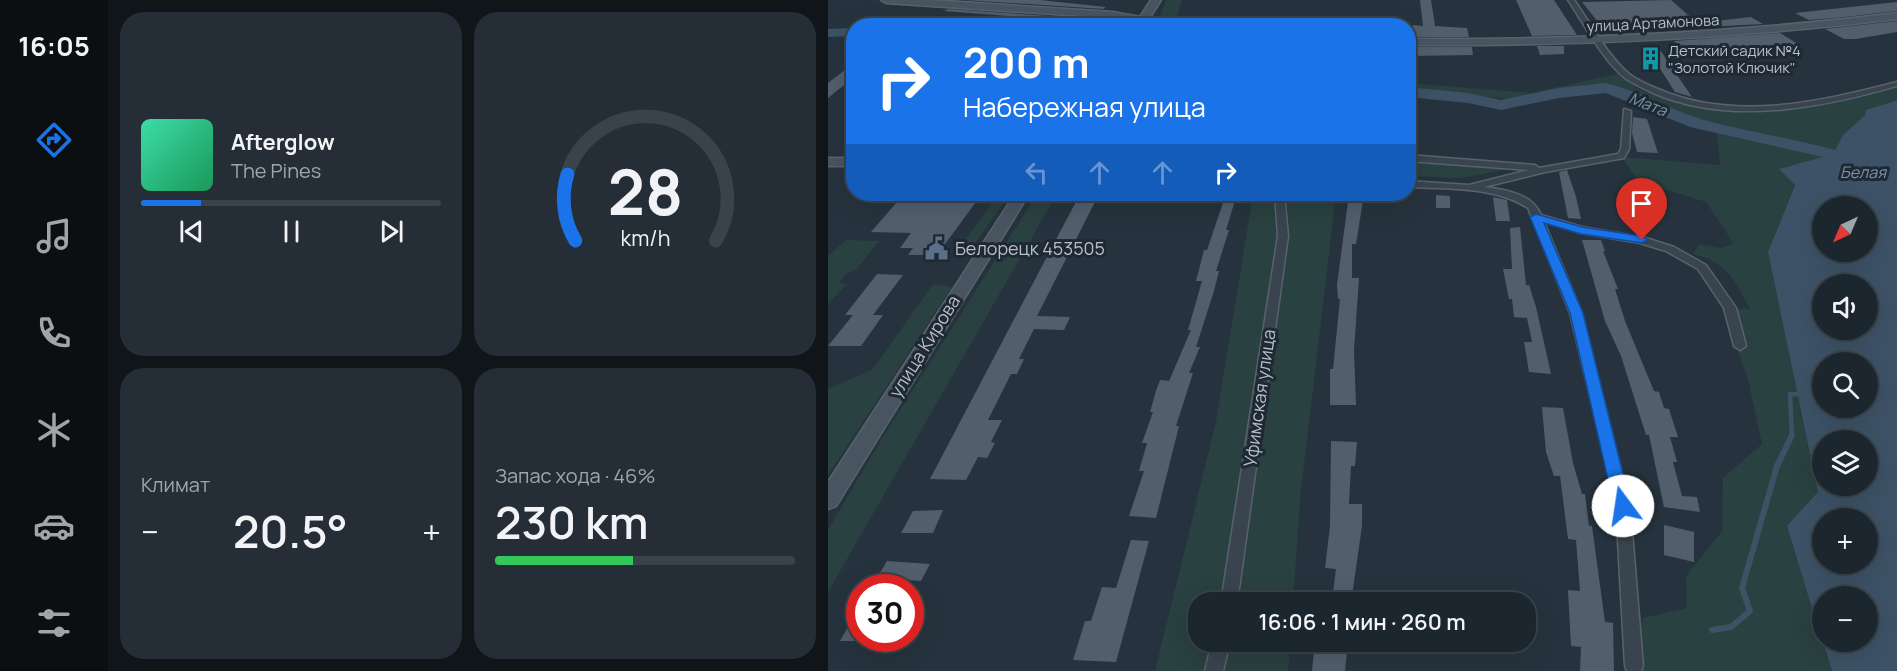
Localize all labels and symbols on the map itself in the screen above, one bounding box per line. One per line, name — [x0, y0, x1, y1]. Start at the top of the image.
street label: улица Артамонова — [1586, 9, 1720, 37]
place label: Детский садик №4 "Золотой Ключик" — [1668, 40, 1801, 78]
building icon: Детский садик №4 "Золотой Ключик" — [1637, 46, 1663, 72]
water label: Мата — [1626, 87, 1671, 122]
water label: Белая — [1840, 161, 1887, 183]
pin — [1616, 178, 1667, 240]
north arrow — [1812, 196, 1878, 262]
public building icon: Белорецк 453505 — [924, 235, 950, 261]
place label: Белорецк 453505 — [955, 236, 1105, 260]
street label: улица Кирова — [883, 290, 965, 402]
street label: Уфимская улица — [1237, 328, 1281, 468]
position arrow — [1591, 474, 1655, 538]
speed limit sign: 30 — [846, 574, 924, 652]

